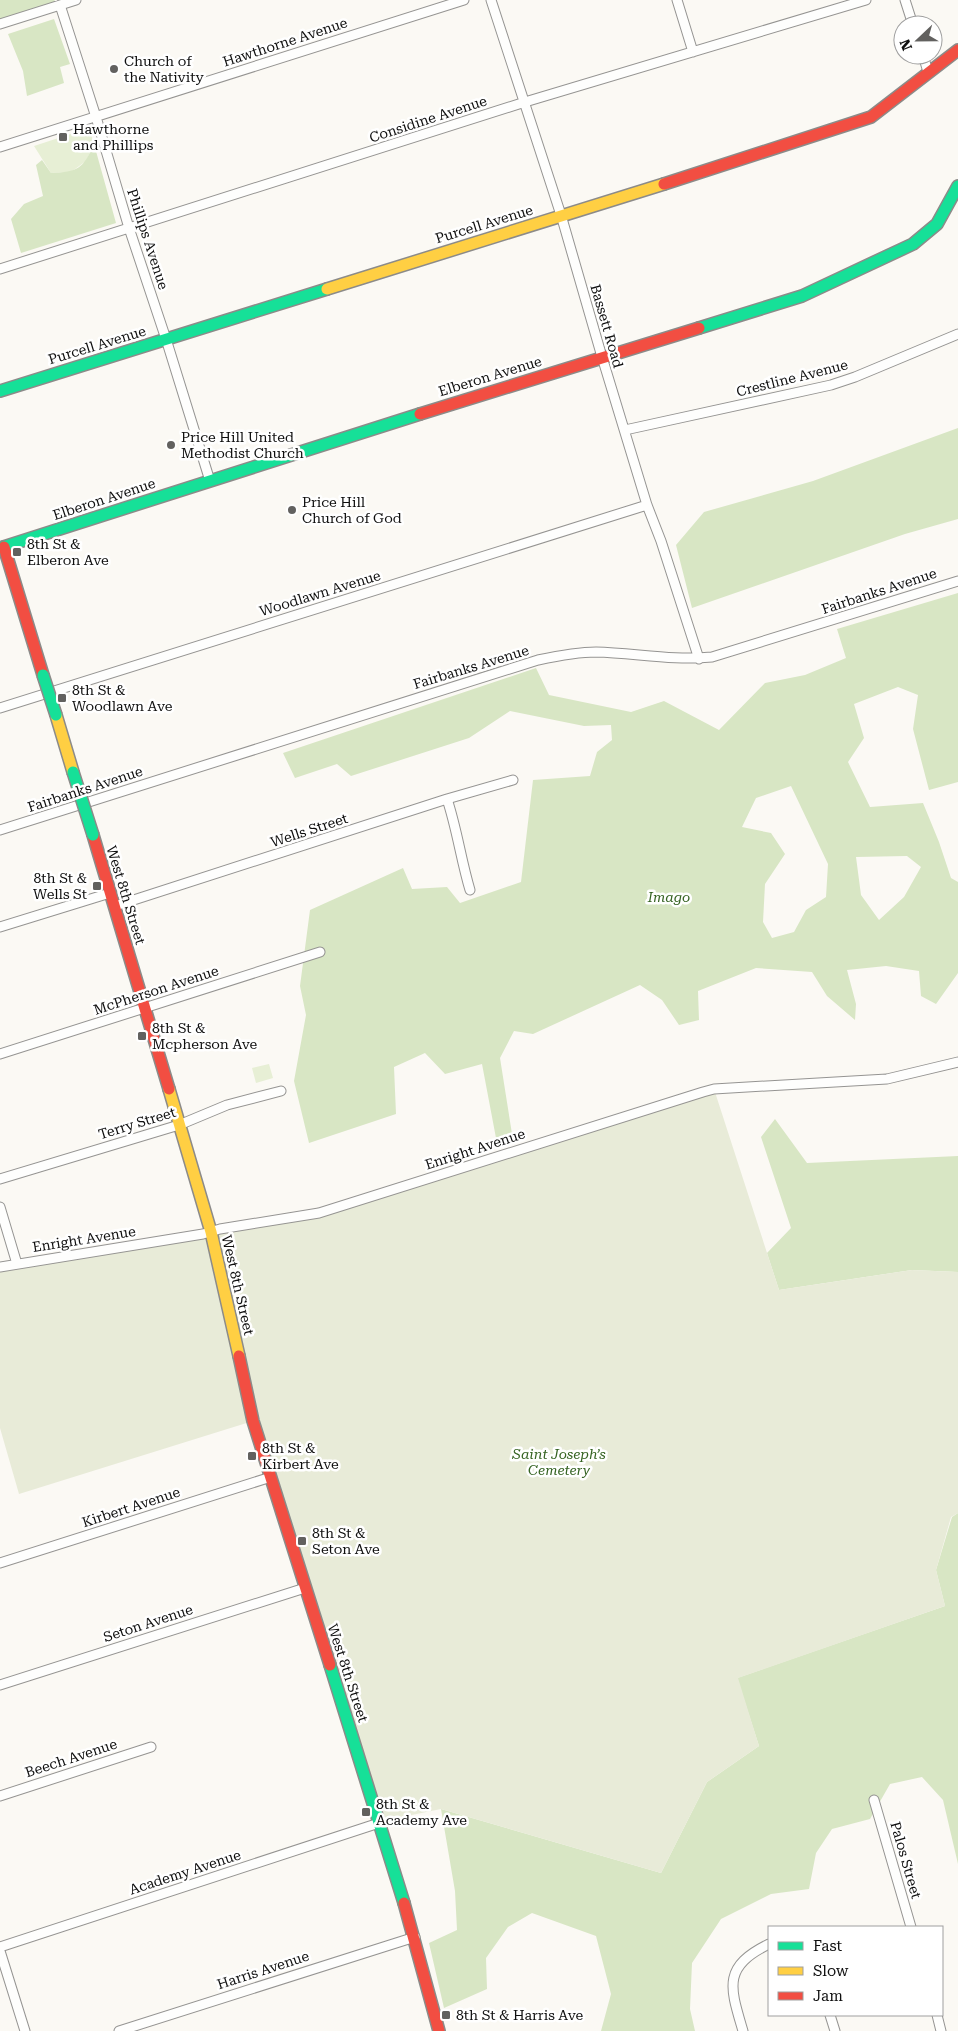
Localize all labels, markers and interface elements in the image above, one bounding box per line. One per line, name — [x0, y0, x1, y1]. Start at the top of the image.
street label: Hawthorne Avenue — [221, 14, 350, 70]
north arrow — [893, 15, 943, 65]
text: N — [896, 37, 915, 53]
place label: Church of the Nativity — [124, 53, 205, 85]
marker: Church of the Nativity — [108, 63, 120, 75]
street label: Considine Avenue — [367, 92, 489, 146]
place label: Hawthorne and Phillips — [73, 121, 154, 153]
marker: Hawthorne and Phillips — [57, 131, 69, 143]
street label: Phillips Avenue — [124, 187, 172, 292]
street label: Purcell Avenue — [433, 201, 535, 246]
street label: Bassett Road — [587, 282, 627, 370]
street label: Purcell Avenue — [46, 322, 148, 367]
street label: Elberon Avenue — [436, 353, 544, 399]
street label: Crestline Avenue — [735, 356, 850, 400]
place label: Price Hill United Methodist Church — [181, 429, 304, 461]
marker: Price Hill United Methodist Church — [165, 439, 177, 451]
street label: Elberon Avenue — [51, 475, 158, 523]
place label: Price Hill Church of God — [302, 494, 402, 526]
marker: Price Hill Church of God — [286, 504, 298, 516]
place label: 8th St & Elberon Ave — [27, 536, 109, 568]
marker: 8th St & Elberon Ave — [11, 546, 23, 558]
street label: Fairbanks Avenue — [819, 565, 939, 617]
street label: Woodlawn Avenue — [258, 567, 383, 619]
street label: Fairbanks Avenue — [411, 642, 531, 692]
place label: 8th St & Woodlawn Ave — [72, 682, 173, 714]
marker: 8th St & Woodlawn Ave — [56, 692, 68, 704]
street label: Fairbanks Avenue — [25, 763, 145, 815]
street label: Wells Street — [268, 810, 350, 850]
street label: West 8th Street — [103, 844, 149, 946]
place label: 8th St & Wells St — [33, 870, 87, 902]
marker: 8th St & Wells St — [91, 880, 103, 892]
park label: Imago — [647, 889, 690, 905]
street label: McPherson Avenue — [92, 962, 221, 1018]
place label: 8th St & Mcpherson Ave — [152, 1020, 258, 1052]
marker: 8th St & Mcpherson Ave — [136, 1030, 148, 1042]
street label: Terry Street — [96, 1104, 178, 1142]
street label: Enright Avenue — [423, 1125, 527, 1173]
street label: Enright Avenue — [31, 1223, 137, 1255]
street label: West 8th Street — [219, 1233, 257, 1337]
place label: 8th St & Kirbert Ave — [262, 1440, 339, 1472]
park label: Saint Joseph’s Cemetery — [511, 1446, 606, 1478]
marker: 8th St & Kirbert Ave — [246, 1450, 258, 1462]
street label: Kirbert Avenue — [80, 1484, 182, 1530]
place label: 8th St & Seton Ave — [312, 1525, 380, 1557]
marker: 8th St & Seton Ave — [296, 1535, 308, 1547]
street label: Seton Avenue — [101, 1601, 195, 1645]
street label: West 8th Street — [325, 1622, 371, 1724]
street label: Beech Avenue — [23, 1736, 119, 1780]
place label: 8th St & Academy Ave — [376, 1796, 467, 1828]
marker: 8th St & Academy Ave — [360, 1806, 372, 1818]
street label: Palos Street — [887, 1820, 925, 1900]
street label: Academy Avenue — [127, 1846, 243, 1898]
legend — [768, 1926, 943, 2016]
text: Fast — [813, 1937, 843, 1955]
street label: Harris Avenue — [215, 1948, 311, 1992]
text: Slow — [813, 1962, 849, 1980]
text: Jam — [813, 1987, 843, 2005]
place label: 8th St & Harris Ave — [456, 2007, 584, 2023]
marker: 8th St & Harris Ave — [440, 2009, 452, 2021]

